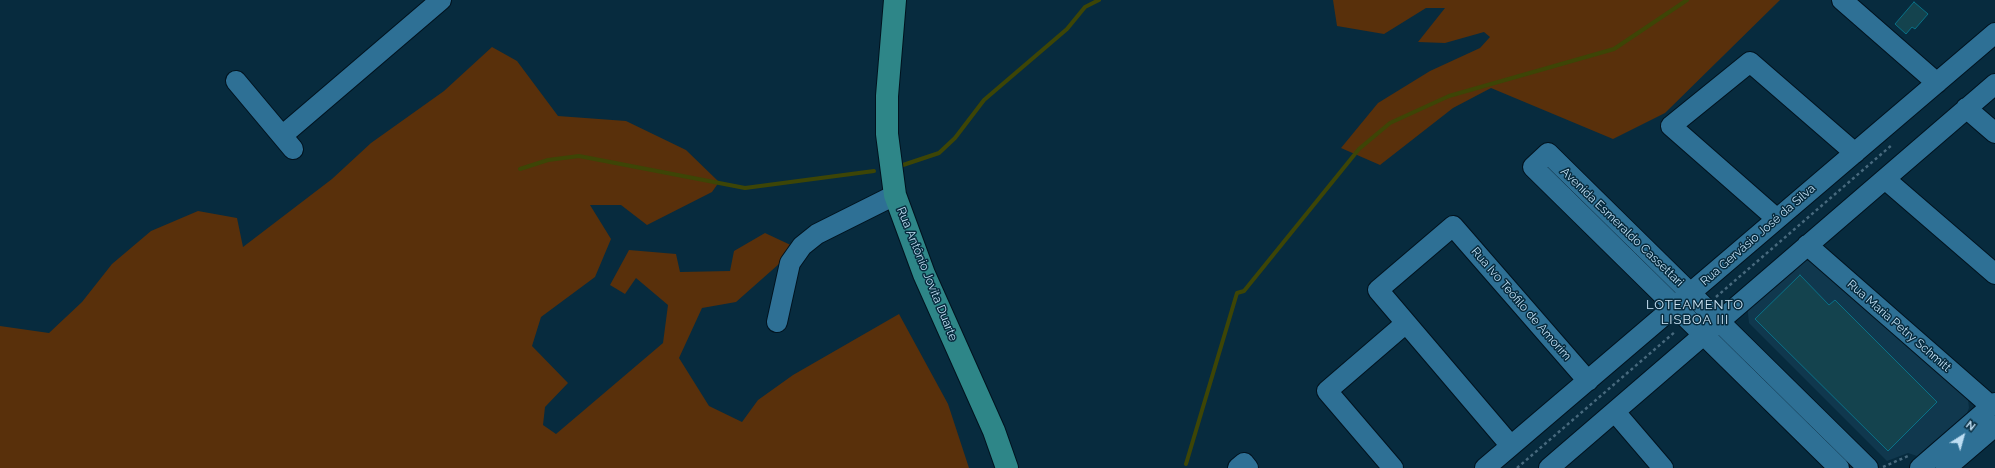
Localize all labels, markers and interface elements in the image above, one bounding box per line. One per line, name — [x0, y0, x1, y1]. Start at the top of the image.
street label: Avenida Esmeraldo Cassettari — [1558, 164, 1686, 290]
street label: Rua Gervásio José da Silva — [1698, 181, 1818, 289]
street label: Rua Antônio Jovita Duarte — [894, 205, 960, 343]
street label: Rua Ivo Teófilo de Amorim — [1468, 245, 1574, 363]
street label: Rua Maria Petry Schmitt — [1844, 277, 1954, 375]
district label: LOTEAMENTO LISBOA III — [1646, 297, 1744, 328]
north arrow — [1943, 416, 1983, 456]
text: N — [1963, 418, 1978, 434]

